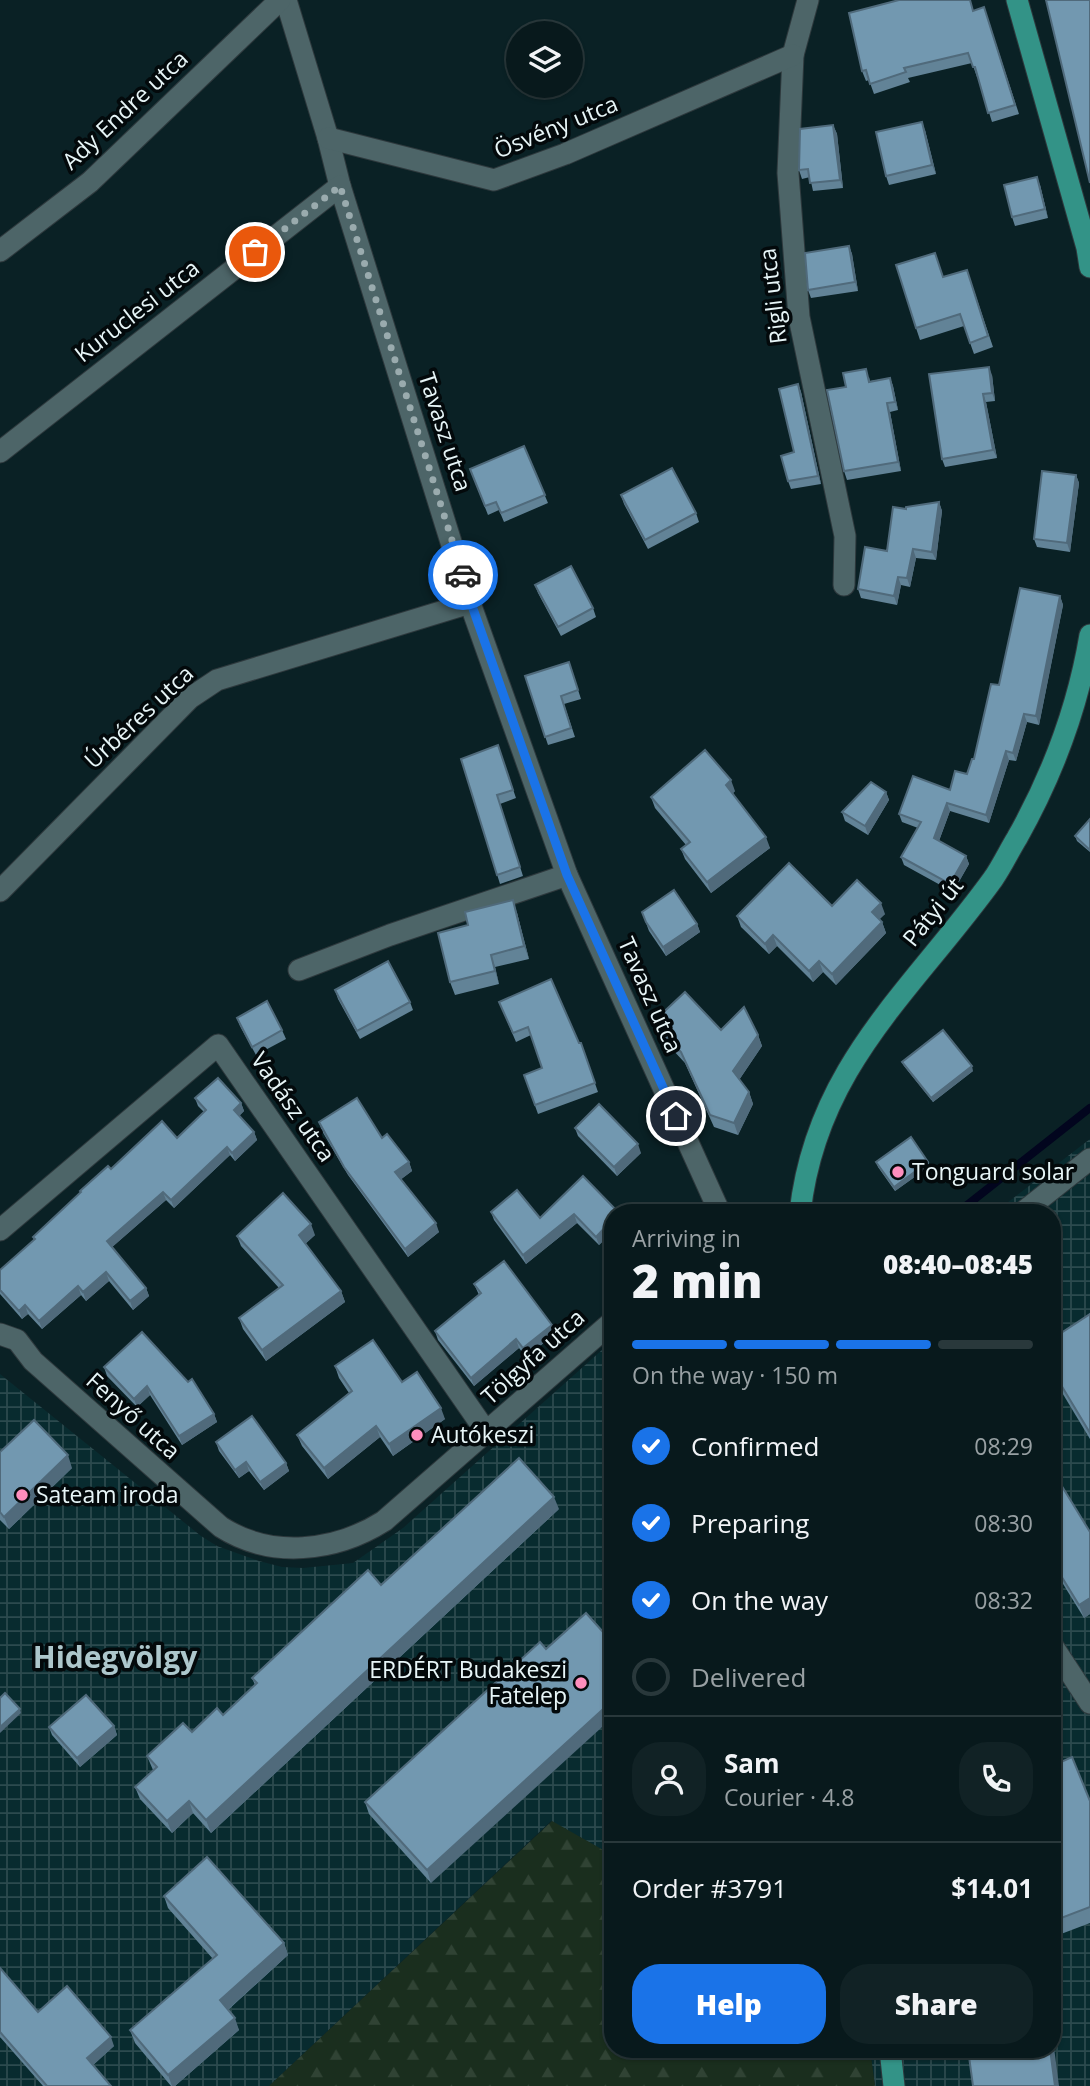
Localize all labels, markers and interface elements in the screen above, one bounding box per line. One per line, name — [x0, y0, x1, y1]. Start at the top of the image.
map controls — [506, 21, 583, 98]
button: layers — [506, 21, 583, 98]
street label: Ady Endre utca — [54, 43, 194, 176]
street label: Ösvény utca — [489, 87, 622, 165]
pin — [225, 222, 285, 282]
icon: bag — [236, 233, 274, 271]
street label: Rigli utca — [750, 246, 794, 346]
street label: Kuruclesi utca — [67, 251, 205, 369]
street label: Tavasz utca — [412, 368, 480, 495]
courier — [428, 540, 498, 610]
icon: car — [444, 556, 482, 594]
street label: Úrbéres utca — [77, 657, 200, 775]
street label: Pátyi út — [894, 870, 970, 953]
street label: Tavasz utca — [611, 932, 691, 1058]
street label: Vadász utca — [244, 1045, 343, 1168]
pin — [646, 1086, 706, 1146]
icon: home — [657, 1097, 695, 1135]
place label: Tonguard solar — [912, 1155, 1075, 1187]
marker: Tonguard solar — [890, 1164, 906, 1180]
text: Arriving in — [632, 1222, 741, 1254]
text: 08:40–08:45 — [883, 1246, 1033, 1282]
text: 2 min — [632, 1249, 763, 1311]
street label: Tölgyfa utca — [474, 1301, 591, 1411]
text: On the way · 150 m — [632, 1359, 838, 1391]
street label: Fenyő utca — [80, 1364, 188, 1466]
place label: Autókeszi — [431, 1418, 534, 1450]
marker: Autókeszi — [409, 1427, 425, 1443]
icon: check — [632, 1427, 670, 1465]
text: Confirmed — [691, 1428, 819, 1464]
text: 08:29 — [974, 1430, 1033, 1462]
place label: Sateam iroda — [36, 1478, 178, 1510]
marker: Sateam iroda — [14, 1487, 30, 1503]
icon: check — [632, 1504, 670, 1542]
text: Preparing — [691, 1505, 809, 1541]
text: 08:30 — [974, 1507, 1033, 1539]
icon: check — [632, 1581, 670, 1619]
text: On the way — [691, 1582, 828, 1618]
text: 08:32 — [974, 1584, 1033, 1616]
district label: Hidegvölgy — [33, 1636, 198, 1677]
place label: ERDÉRT Budakeszi Fatelep — [369, 1653, 567, 1711]
text: Delivered — [691, 1659, 806, 1695]
marker: ERDÉRT Budakeszi Fatelep — [573, 1675, 589, 1691]
button: person — [632, 1742, 706, 1816]
button: phone — [959, 1742, 1033, 1816]
text: Sam — [724, 1745, 780, 1781]
text: Courier · 4.8 — [724, 1781, 854, 1813]
text: Order #3791 — [632, 1870, 787, 1906]
text: $14.01 — [951, 1870, 1033, 1906]
button: Help — [632, 1964, 826, 2044]
button: Share — [840, 1964, 1033, 2044]

